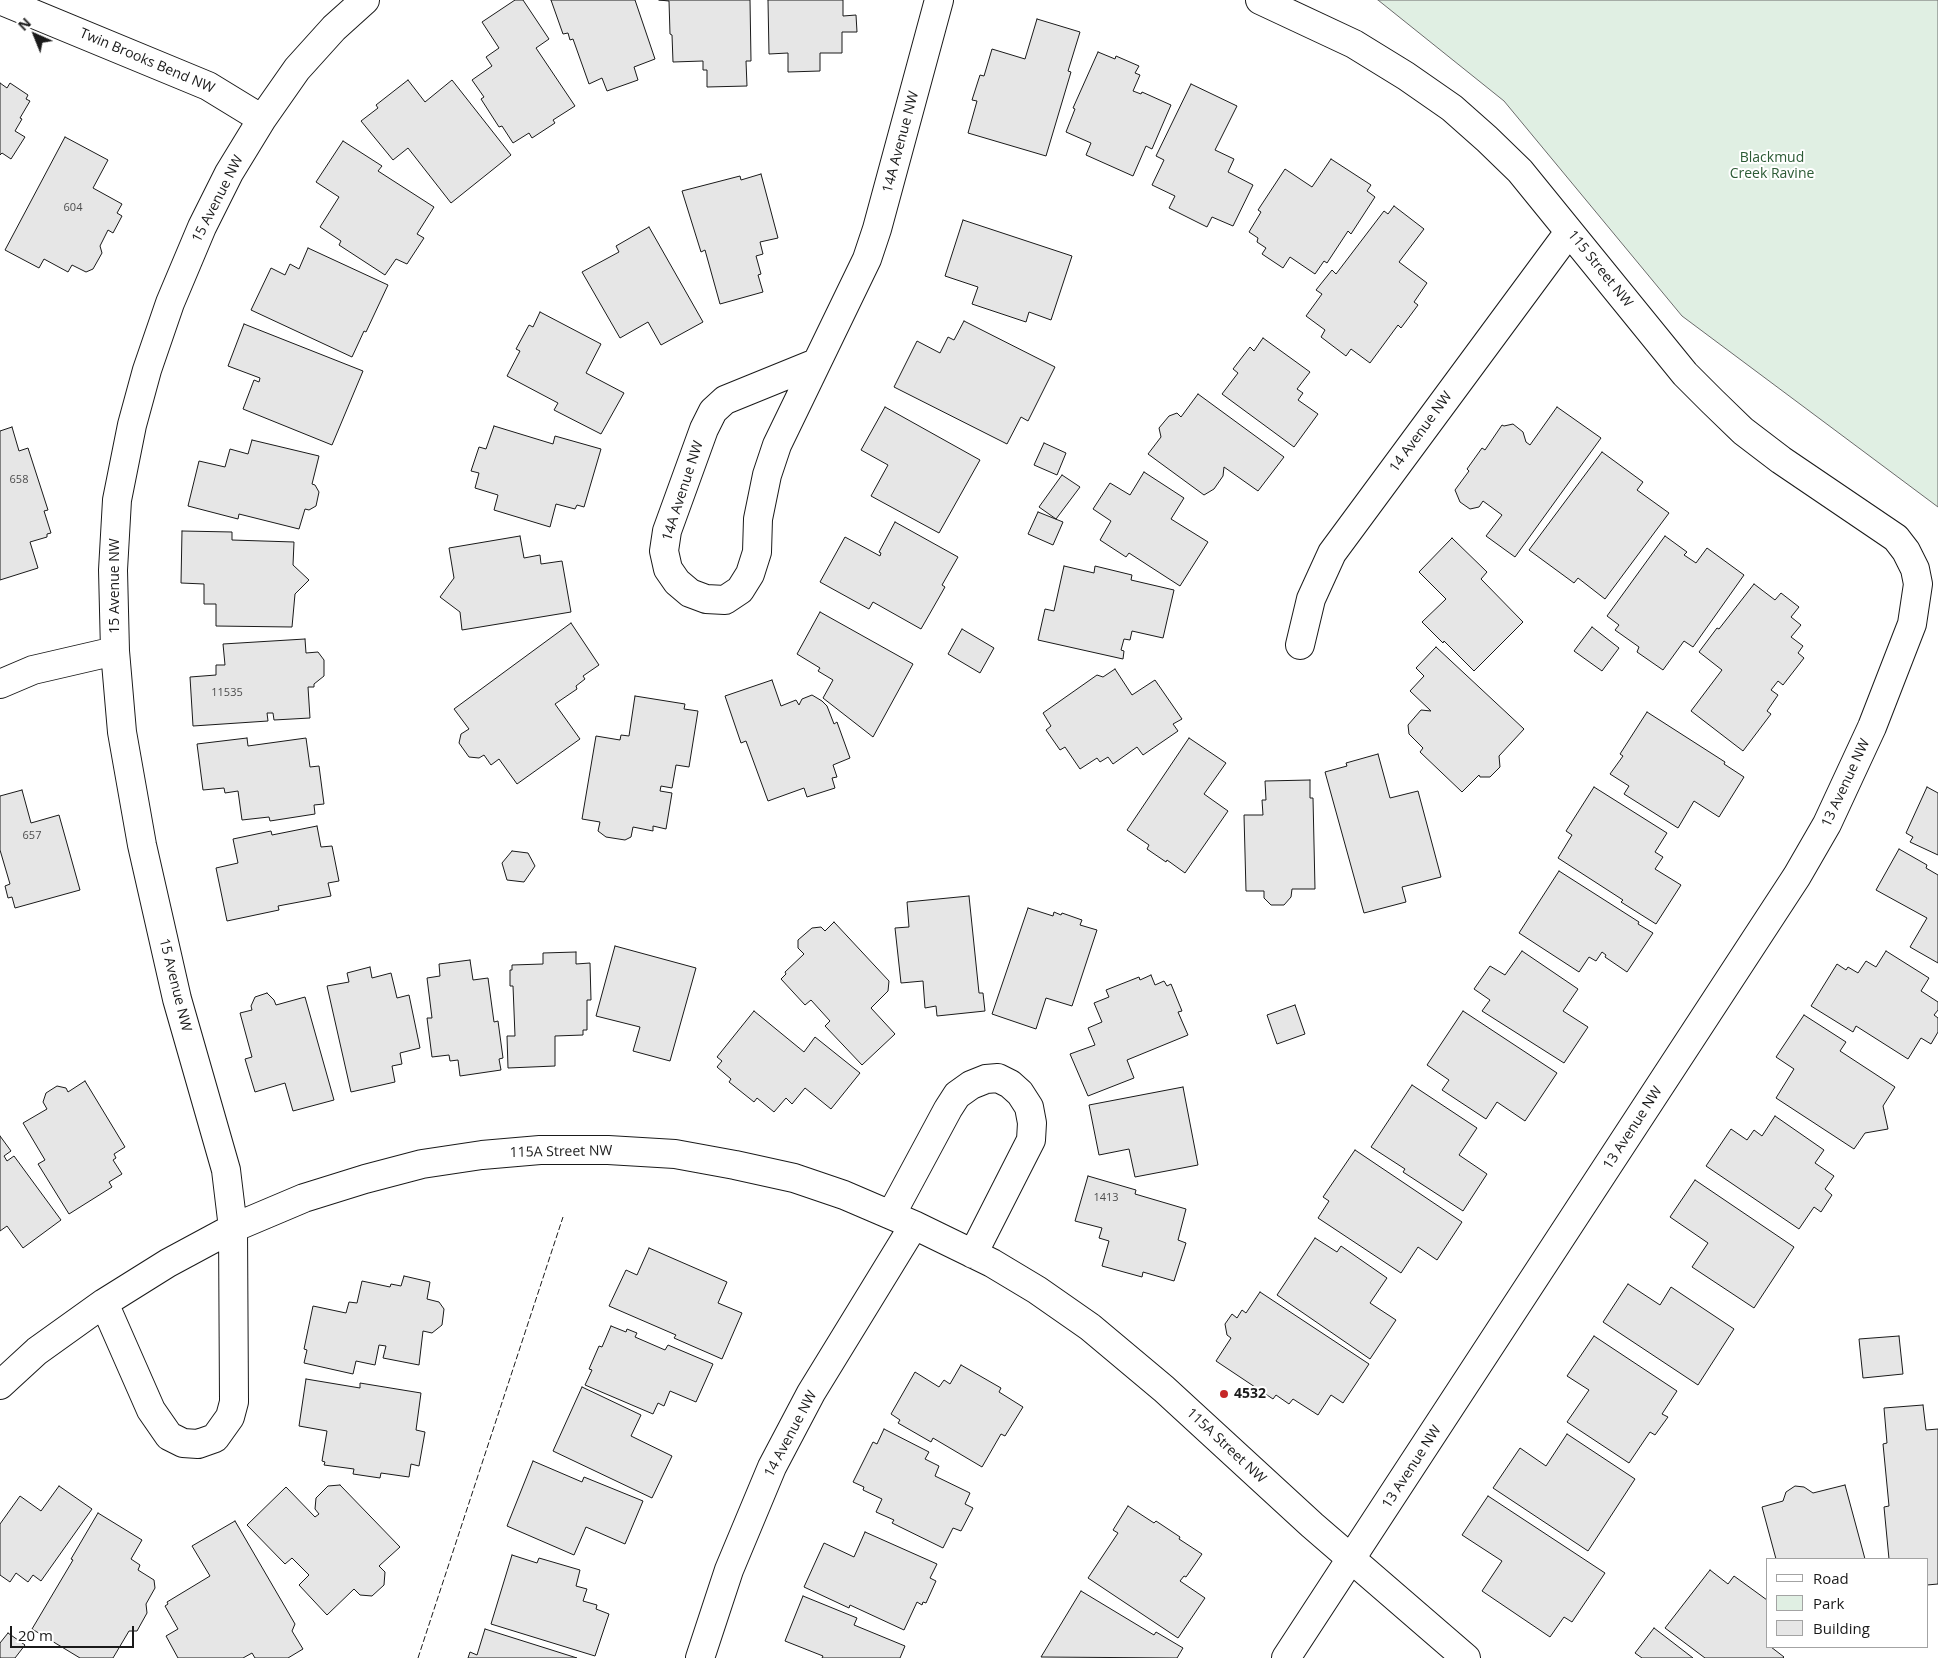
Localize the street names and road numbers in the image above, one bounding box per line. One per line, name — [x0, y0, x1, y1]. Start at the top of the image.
street label: Twin Brooks Bend NW — [77, 25, 217, 97]
street label: 14A Avenue NW — [879, 89, 923, 195]
street label: 15 Avenue NW — [189, 153, 247, 245]
street label: 115 Street NW — [1564, 227, 1636, 311]
street label: 14 Avenue NW — [1386, 388, 1456, 476]
street label: 14A Avenue NW — [659, 439, 707, 543]
street label: 15 Avenue NW — [107, 538, 123, 634]
street label: 13 Avenue NW — [1818, 736, 1874, 830]
street label: 15 Avenue NW — [155, 937, 195, 1033]
street label: 13 Avenue NW — [1600, 1083, 1666, 1173]
street label: 115A Street NW — [510, 1143, 612, 1161]
street label: 14 Avenue NW — [761, 1388, 821, 1480]
street label: 115A Street NW — [1183, 1405, 1269, 1487]
street label: 13 Avenue NW — [1379, 1422, 1445, 1512]

